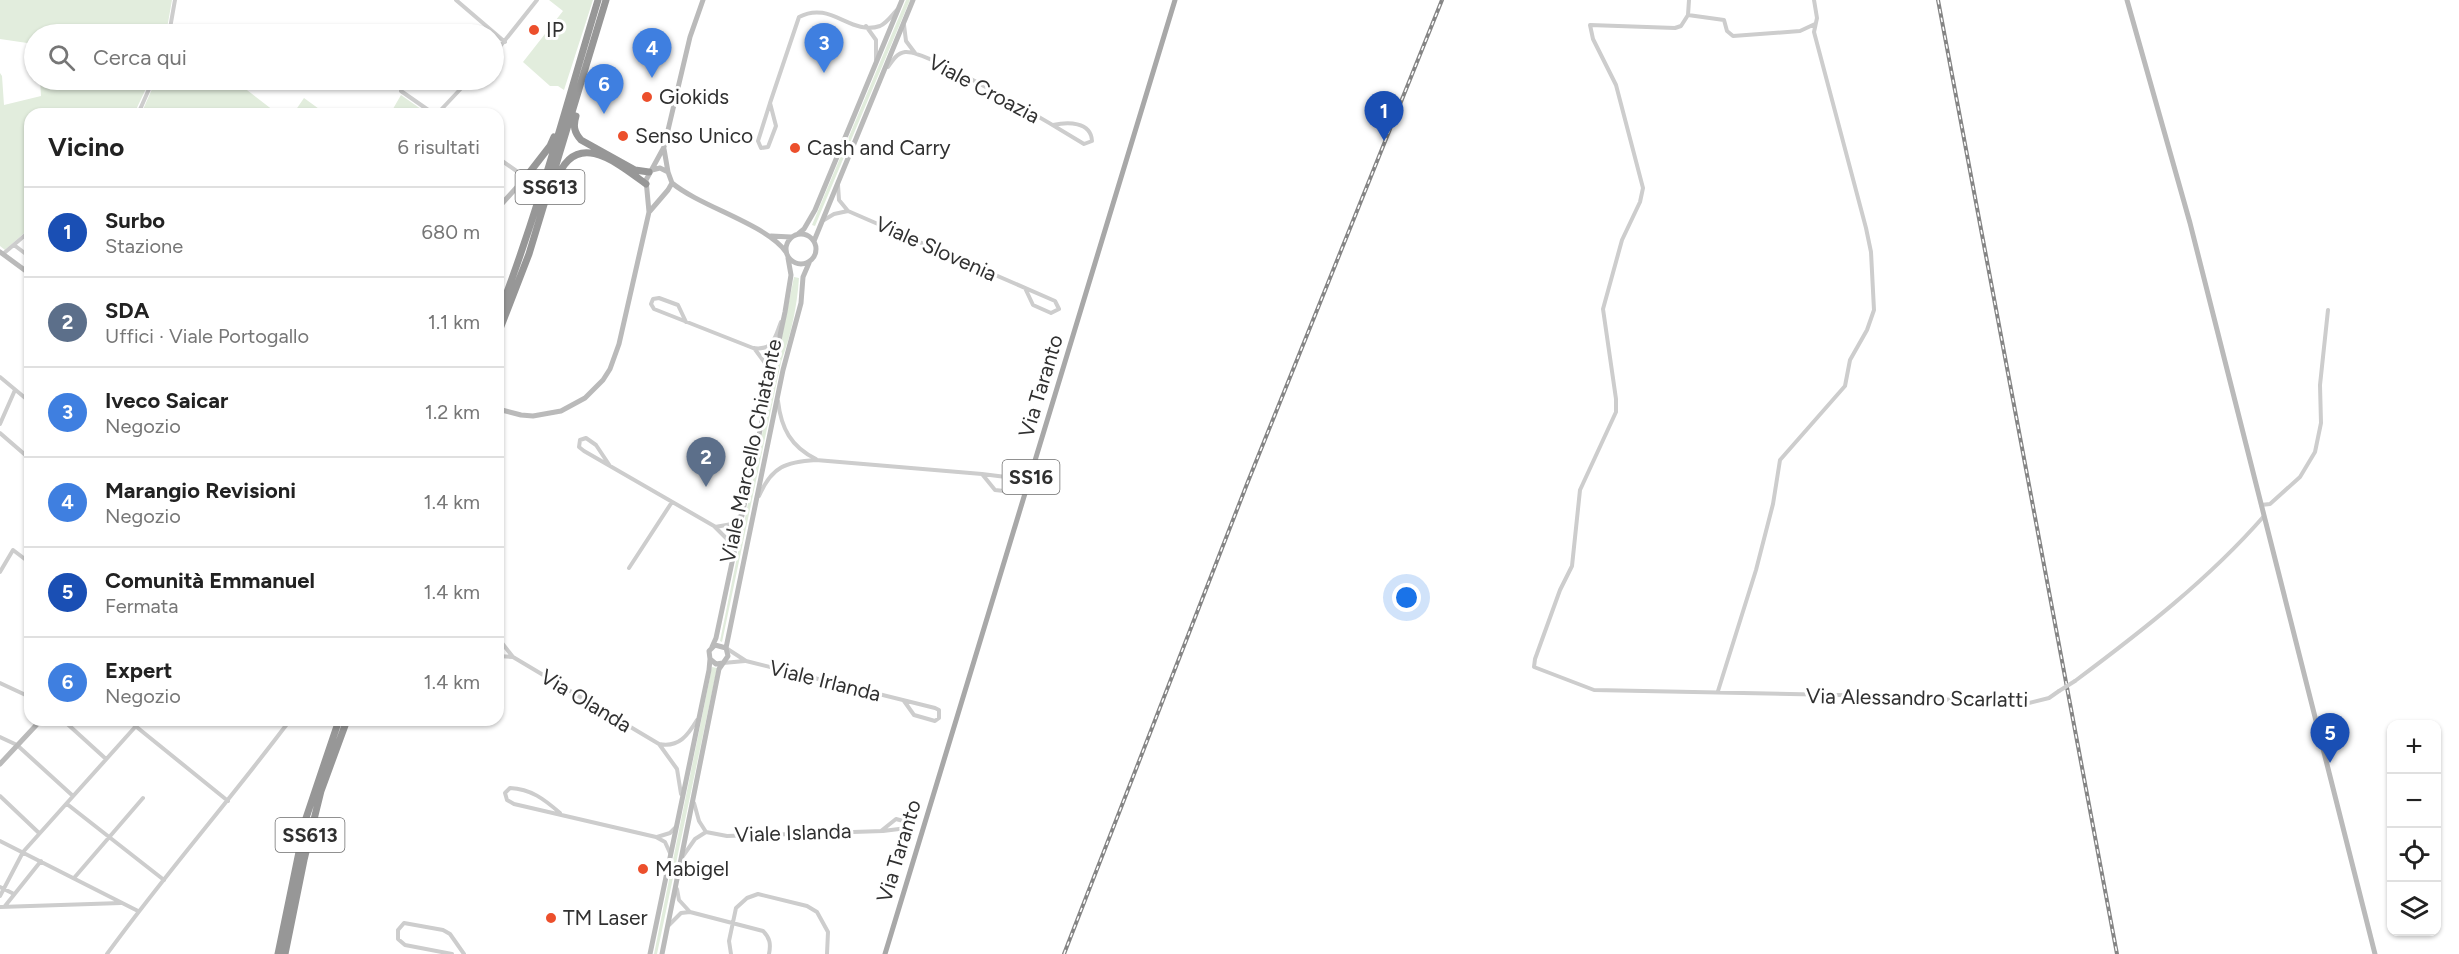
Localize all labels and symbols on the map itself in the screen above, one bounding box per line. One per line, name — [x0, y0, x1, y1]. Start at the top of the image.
place label: IP — [546, 17, 564, 42]
marker: IP — [527, 23, 541, 37]
pin: 3 — [804, 23, 844, 73]
pin: 4 — [632, 28, 672, 78]
street label: Viale Croazia — [924, 49, 1044, 128]
pin: 6 — [584, 64, 624, 114]
place label: Giokids — [659, 84, 729, 109]
marker: Giokids — [640, 90, 654, 104]
pin: 1 — [1364, 92, 1404, 141]
place label: Senso Unico — [635, 123, 753, 148]
marker: Senso Unico — [616, 129, 630, 143]
place label: Cash and Carry — [807, 135, 951, 160]
marker: Cash and Carry — [788, 141, 802, 155]
road number: SS613 — [516, 170, 584, 204]
street label: Viale Slovenia — [872, 211, 1001, 286]
street label: Via Taranto — [1013, 332, 1068, 440]
street label: Viale Marcello Chiatante — [715, 337, 786, 565]
pin: 2 — [686, 438, 726, 487]
road number: SS16 — [1002, 460, 1060, 494]
your location — [1392, 583, 1421, 612]
street label: Viale Irlanda — [767, 655, 884, 706]
street label: Via Olanda — [536, 664, 636, 737]
street label: Via Alessandro Scarlatti — [1806, 683, 2028, 712]
pin: 5 — [2310, 714, 2350, 763]
street label: Via Taranto — [871, 797, 926, 905]
road number: SS613 — [276, 818, 344, 852]
street label: Viale Islanda — [734, 818, 852, 847]
place label: Mabigel — [655, 856, 729, 881]
marker: Mabigel — [636, 862, 650, 876]
place label: TM Laser — [563, 905, 648, 930]
marker: TM Laser — [544, 911, 558, 925]

